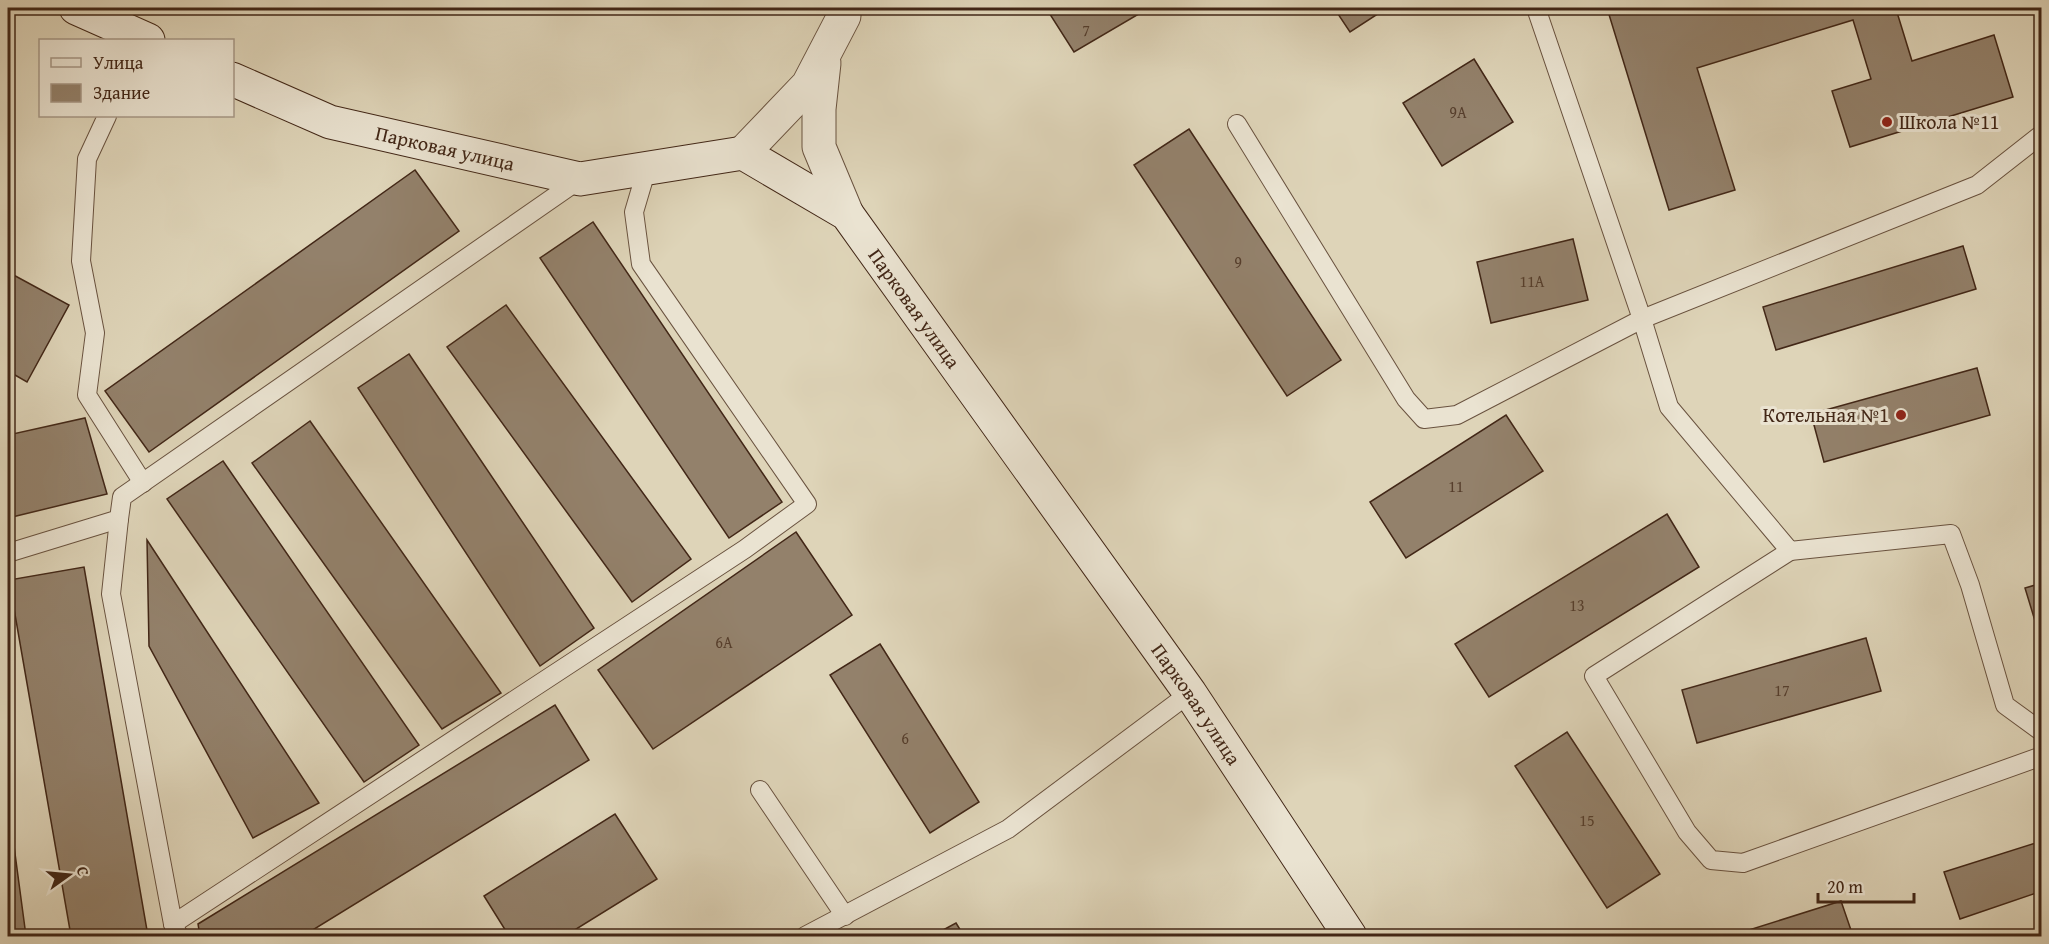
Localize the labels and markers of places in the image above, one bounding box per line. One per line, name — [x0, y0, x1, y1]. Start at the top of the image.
place label: Школа №11 — [1899, 107, 1999, 136]
marker: Школа №11 — [1880, 115, 1894, 129]
place label: Котельная №1 — [1763, 400, 1889, 429]
marker: Котельная №1 — [1894, 408, 1908, 422]

